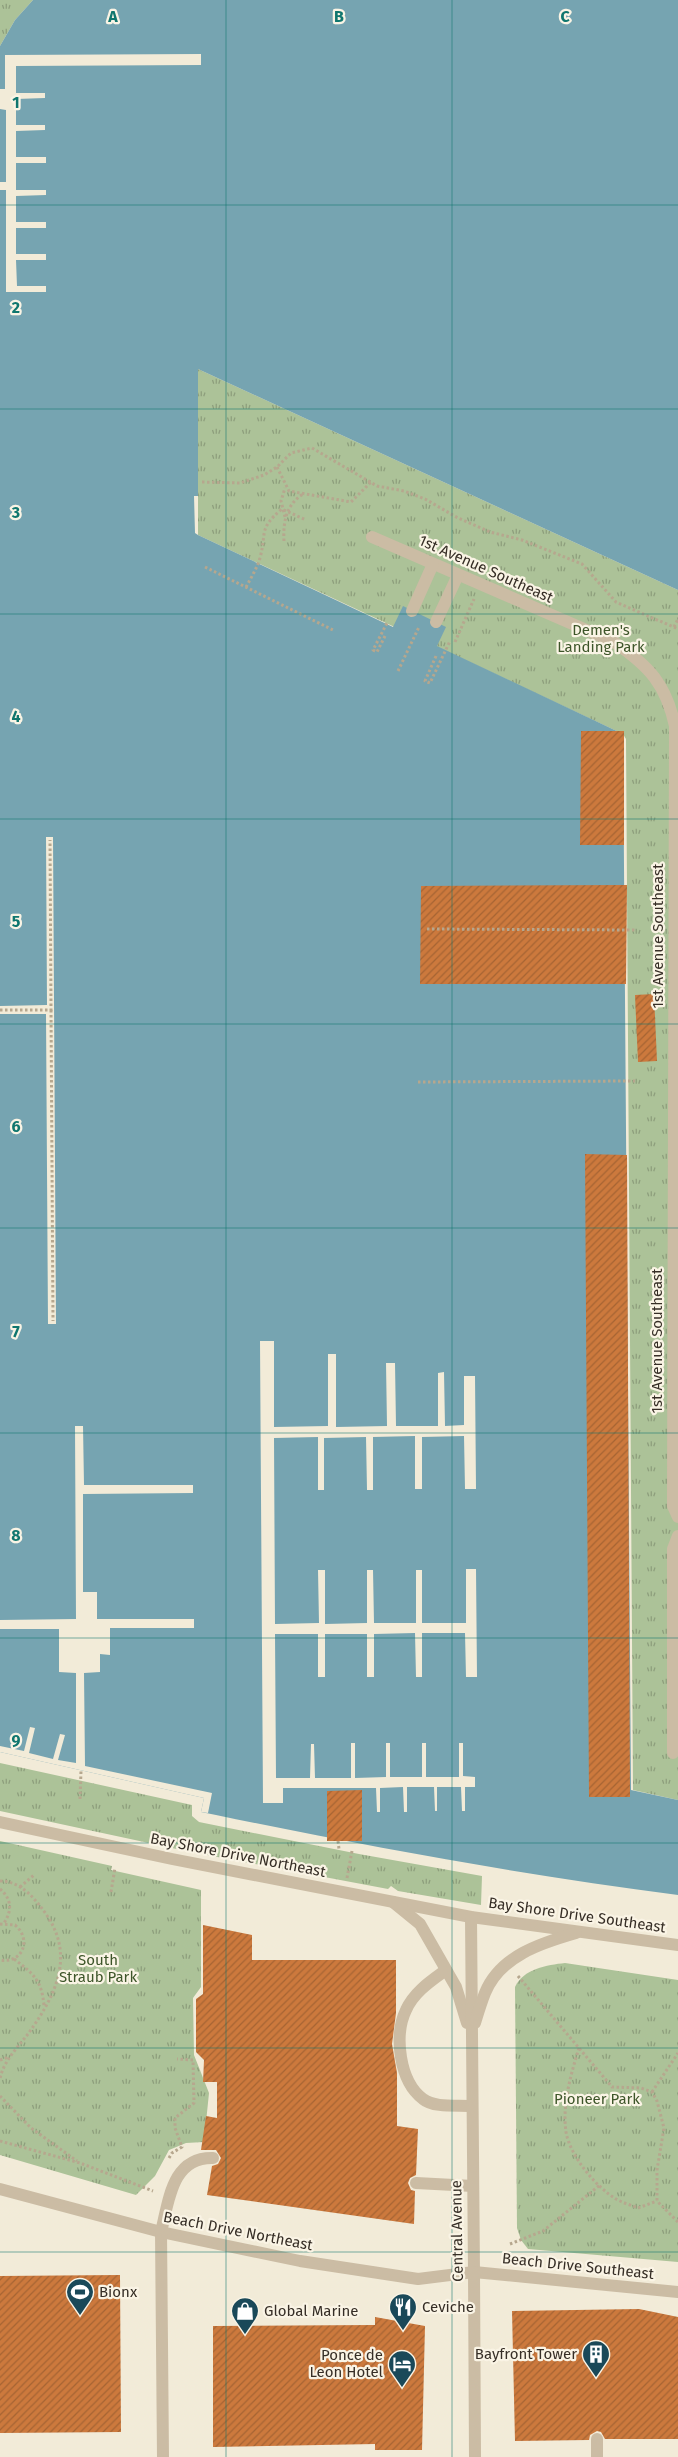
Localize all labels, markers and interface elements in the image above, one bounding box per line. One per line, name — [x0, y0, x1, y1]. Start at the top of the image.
text: A — [107, 7, 118, 26]
text: B — [334, 7, 344, 26]
text: C — [560, 7, 570, 26]
text: 1 — [12, 93, 20, 112]
text: 2 — [12, 298, 20, 317]
text: 3 — [11, 503, 20, 522]
street label: 1st Avenue Southeast — [416, 531, 556, 607]
park label: Demen's Landing Park — [557, 621, 645, 656]
text: 4 — [11, 707, 21, 726]
street label: 1st Avenue Southeast — [649, 863, 667, 1008]
text: 5 — [12, 912, 21, 931]
text: 6 — [11, 1117, 21, 1136]
street label: 1st Avenue Southeast — [648, 1268, 666, 1413]
text: 7 — [12, 1322, 20, 1341]
text: 8 — [11, 1526, 21, 1545]
text: 9 — [12, 1731, 21, 1750]
street label: Bay Shore Drive Northeast — [149, 1829, 328, 1881]
street label: Bay Shore Drive Southeast — [487, 1894, 668, 1936]
park label: South Straub Park — [59, 1951, 137, 1986]
park label: Pioneer Park — [554, 2090, 640, 2108]
street label: Central Avenue — [447, 2180, 467, 2282]
street label: Beach Drive Northeast — [162, 2208, 315, 2254]
street label: Beach Drive Southeast — [501, 2249, 655, 2283]
sports icon: Bionx — [65, 2277, 95, 2316]
place label: Bionx — [99, 2283, 138, 2301]
restaurant icon: Ceviche — [388, 2292, 418, 2331]
shop icon: Global Marine — [230, 2296, 260, 2335]
place label: Ceviche — [422, 2298, 474, 2316]
place label: Global Marine — [264, 2302, 359, 2320]
building icon: Bayfront Tower — [581, 2339, 611, 2378]
place label: Bayfront Tower — [475, 2345, 577, 2363]
place label: Ponce de Leon Hotel — [309, 2346, 384, 2381]
hotel icon: Ponce de Leon Hotel — [387, 2349, 417, 2388]

